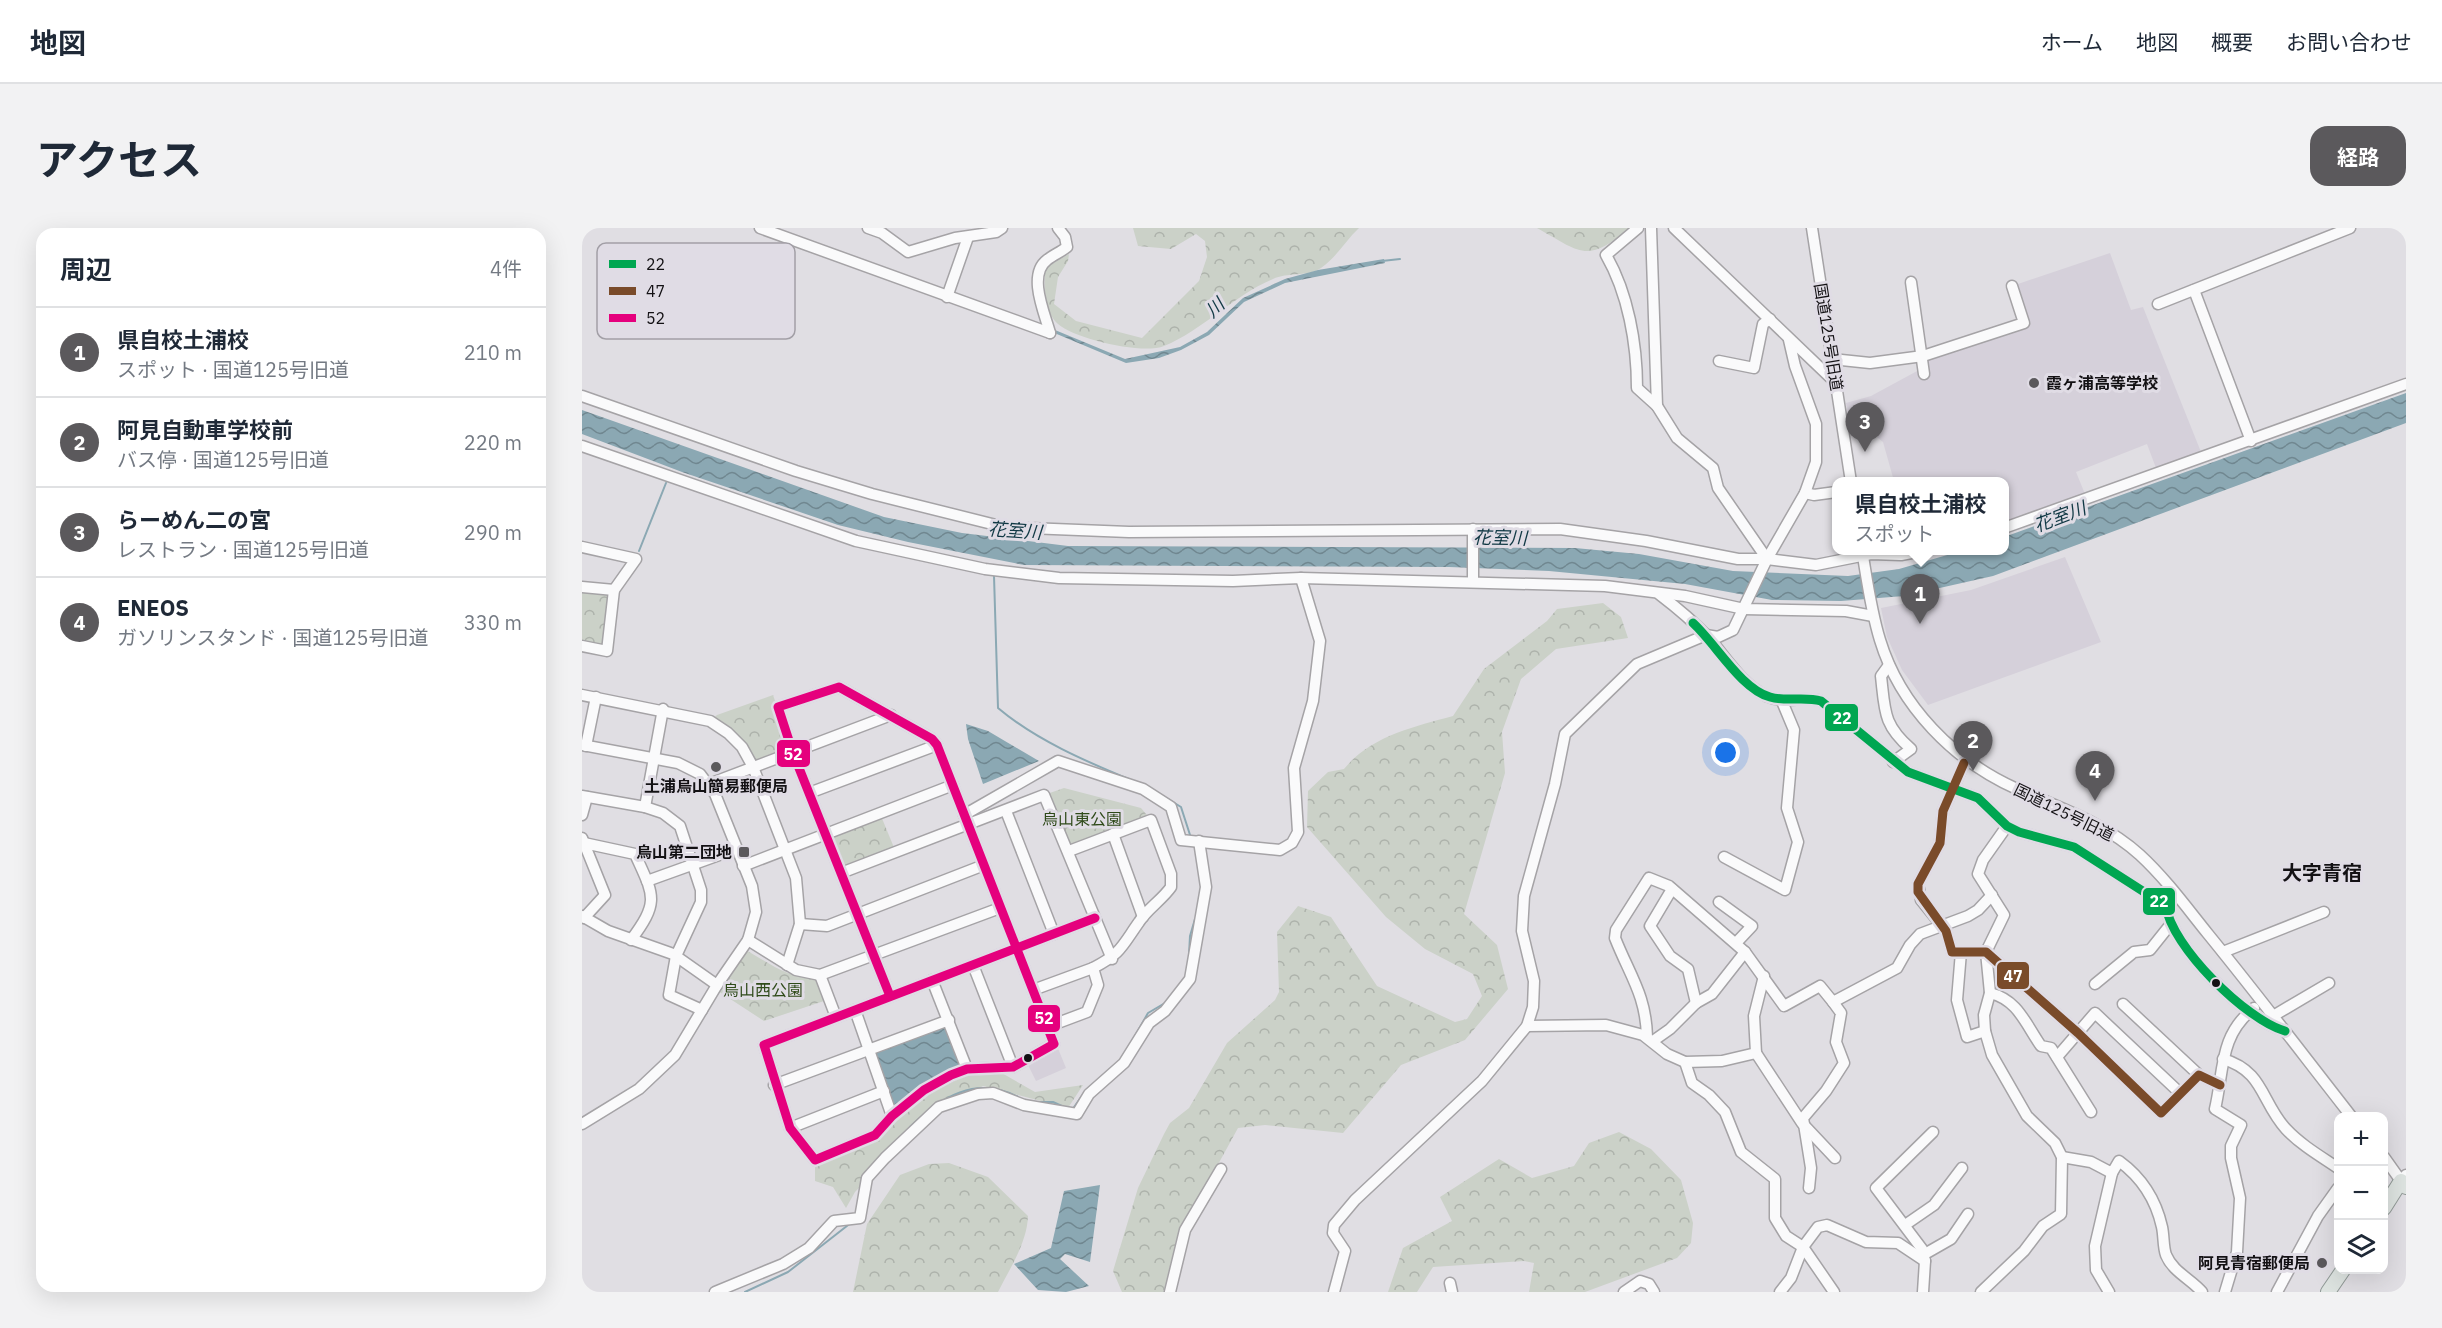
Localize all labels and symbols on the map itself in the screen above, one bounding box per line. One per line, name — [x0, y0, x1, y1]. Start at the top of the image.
legend — [597, 243, 795, 339]
text: 22 — [646, 254, 665, 274]
text: 47 — [646, 281, 665, 301]
street label: 国道125号旧道 — [1811, 282, 1847, 392]
water label: 川 — [1200, 292, 1231, 322]
text: 52 — [646, 308, 665, 328]
place label: 霞ヶ浦高等学校 — [2046, 373, 2158, 393]
marker: 霞ヶ浦高等学校 — [2027, 376, 2041, 390]
pin: 3 — [1846, 402, 1884, 452]
water label: 花室川 — [2030, 495, 2091, 537]
water label: 花室川 — [987, 517, 1045, 544]
water label: 花室川 — [1473, 526, 1529, 550]
pin: 1 — [1900, 574, 1940, 624]
line badge: 22 — [1824, 703, 1859, 732]
text: 22 — [1832, 708, 1852, 728]
pin: 2 — [1954, 722, 1992, 771]
your location — [1711, 738, 1740, 767]
line badge: 52 — [776, 739, 811, 768]
text: 52 — [783, 744, 803, 764]
pin: 4 — [2076, 752, 2114, 801]
marker: 土浦烏山簡易郵便局 — [709, 760, 723, 774]
place label: 土浦烏山簡易郵便局 — [644, 776, 788, 796]
street label: 国道125号旧道 — [2011, 779, 2117, 845]
park label: 烏山東公園 — [1042, 809, 1122, 829]
place label: 烏山第二団地 — [636, 842, 732, 862]
marker: 烏山第二団地 — [737, 845, 751, 859]
district label: 大字青宿 — [2282, 859, 2362, 886]
line badge: 22 — [2142, 887, 2176, 916]
text: 22 — [2149, 891, 2169, 911]
line badge: 47 — [1996, 961, 2030, 990]
text: 47 — [2003, 966, 2023, 986]
unlabelled marker — [2210, 977, 2222, 989]
park label: 烏山西公園 — [723, 980, 803, 1000]
line badge: 52 — [1027, 1004, 1061, 1033]
text: 52 — [1034, 1008, 1054, 1028]
unlabelled marker — [1022, 1052, 1034, 1064]
place label: 阿見青宿郵便局 — [2198, 1253, 2310, 1273]
marker: 阿見青宿郵便局 — [2315, 1256, 2329, 1270]

